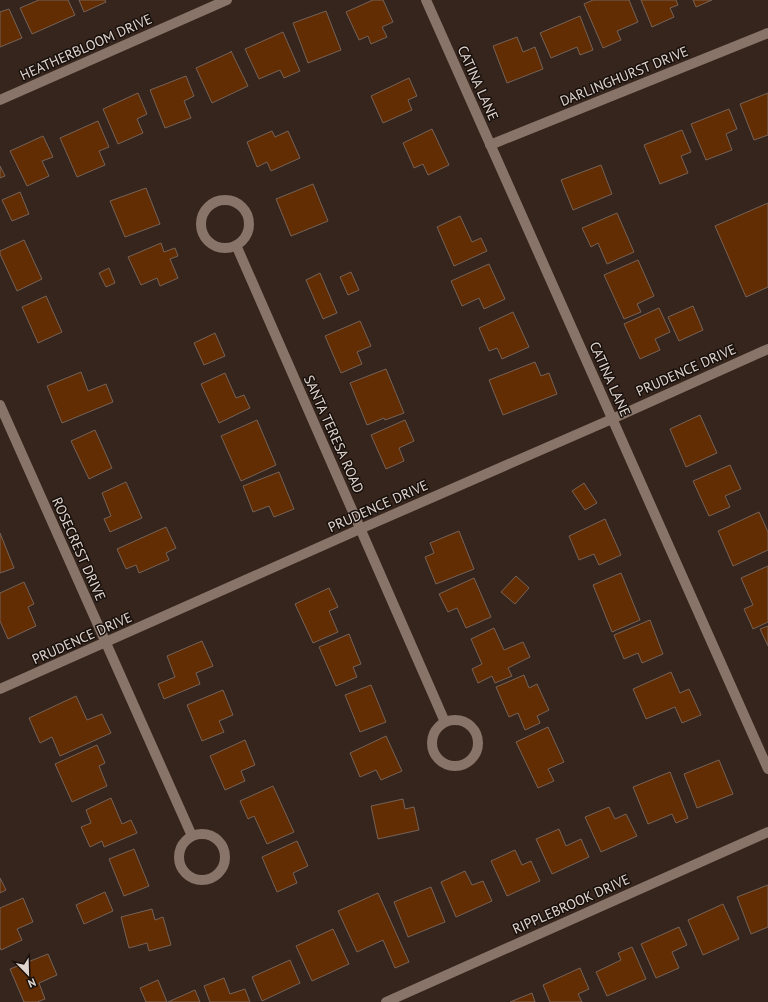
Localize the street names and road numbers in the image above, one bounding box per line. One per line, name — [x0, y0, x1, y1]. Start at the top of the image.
street label: HEATHERBLOOM DRIVE — [17, 10, 155, 84]
street label: DARLINGHURST DRIVE — [557, 42, 691, 110]
street label: CATINA LANE — [454, 43, 502, 123]
street label: CATINA LANE — [586, 339, 634, 419]
street label: PRUDENCE DRIVE — [633, 340, 739, 400]
street label: SANTA TERESA ROAD — [300, 372, 368, 496]
street label: PRUDENCE DRIVE — [325, 476, 431, 536]
street label: ROSECREST DRIVE — [48, 494, 110, 604]
street label: PRUDENCE DRIVE — [29, 608, 135, 668]
street label: RIPPLEBROOK DRIVE — [509, 870, 633, 938]

